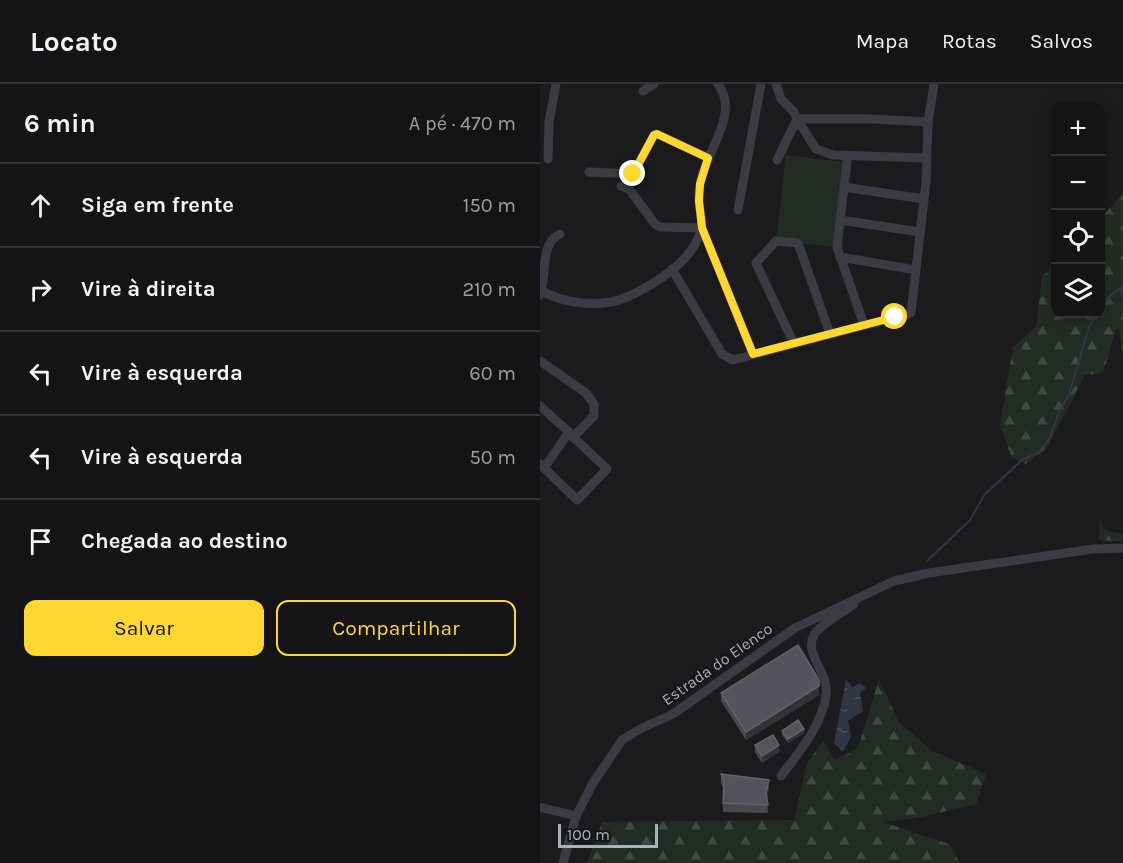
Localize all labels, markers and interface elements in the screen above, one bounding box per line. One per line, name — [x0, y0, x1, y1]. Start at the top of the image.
text: Locato — [30, 25, 118, 58]
text: Mapa — [856, 29, 909, 53]
text: Rotas — [942, 29, 997, 53]
text: Salvos — [1030, 29, 1093, 53]
map controls — [1051, 102, 1105, 318]
button: + — [1051, 102, 1105, 156]
text: 6 min — [24, 108, 96, 139]
text: A pé · 470 m — [409, 112, 516, 135]
button: − — [1051, 156, 1105, 210]
route end — [619, 160, 645, 186]
icon: ahead — [24, 189, 57, 222]
text: Siga em frente — [81, 192, 234, 218]
text: 150 m — [463, 194, 516, 217]
button: locate — [1051, 210, 1105, 264]
button: layers — [1051, 264, 1105, 318]
icon: right — [24, 273, 57, 306]
text: Vire à direita — [81, 276, 216, 302]
text: 210 m — [462, 278, 516, 301]
route start — [881, 303, 907, 329]
icon: left — [24, 357, 57, 390]
text: Vire à esquerda — [81, 360, 243, 386]
text: 60 m — [469, 362, 516, 385]
icon: left — [24, 441, 57, 474]
text: Vire à esquerda — [81, 444, 243, 470]
text: 50 m — [469, 446, 516, 469]
icon: arrive — [24, 525, 57, 558]
text: Chegada ao destino — [81, 528, 288, 554]
button: Salvar — [24, 600, 264, 656]
button: Compartilhar — [276, 600, 516, 656]
street label: Estrada do Elenco — [658, 619, 776, 709]
scale bar — [558, 821, 658, 848]
text: 100 m — [567, 825, 610, 844]

